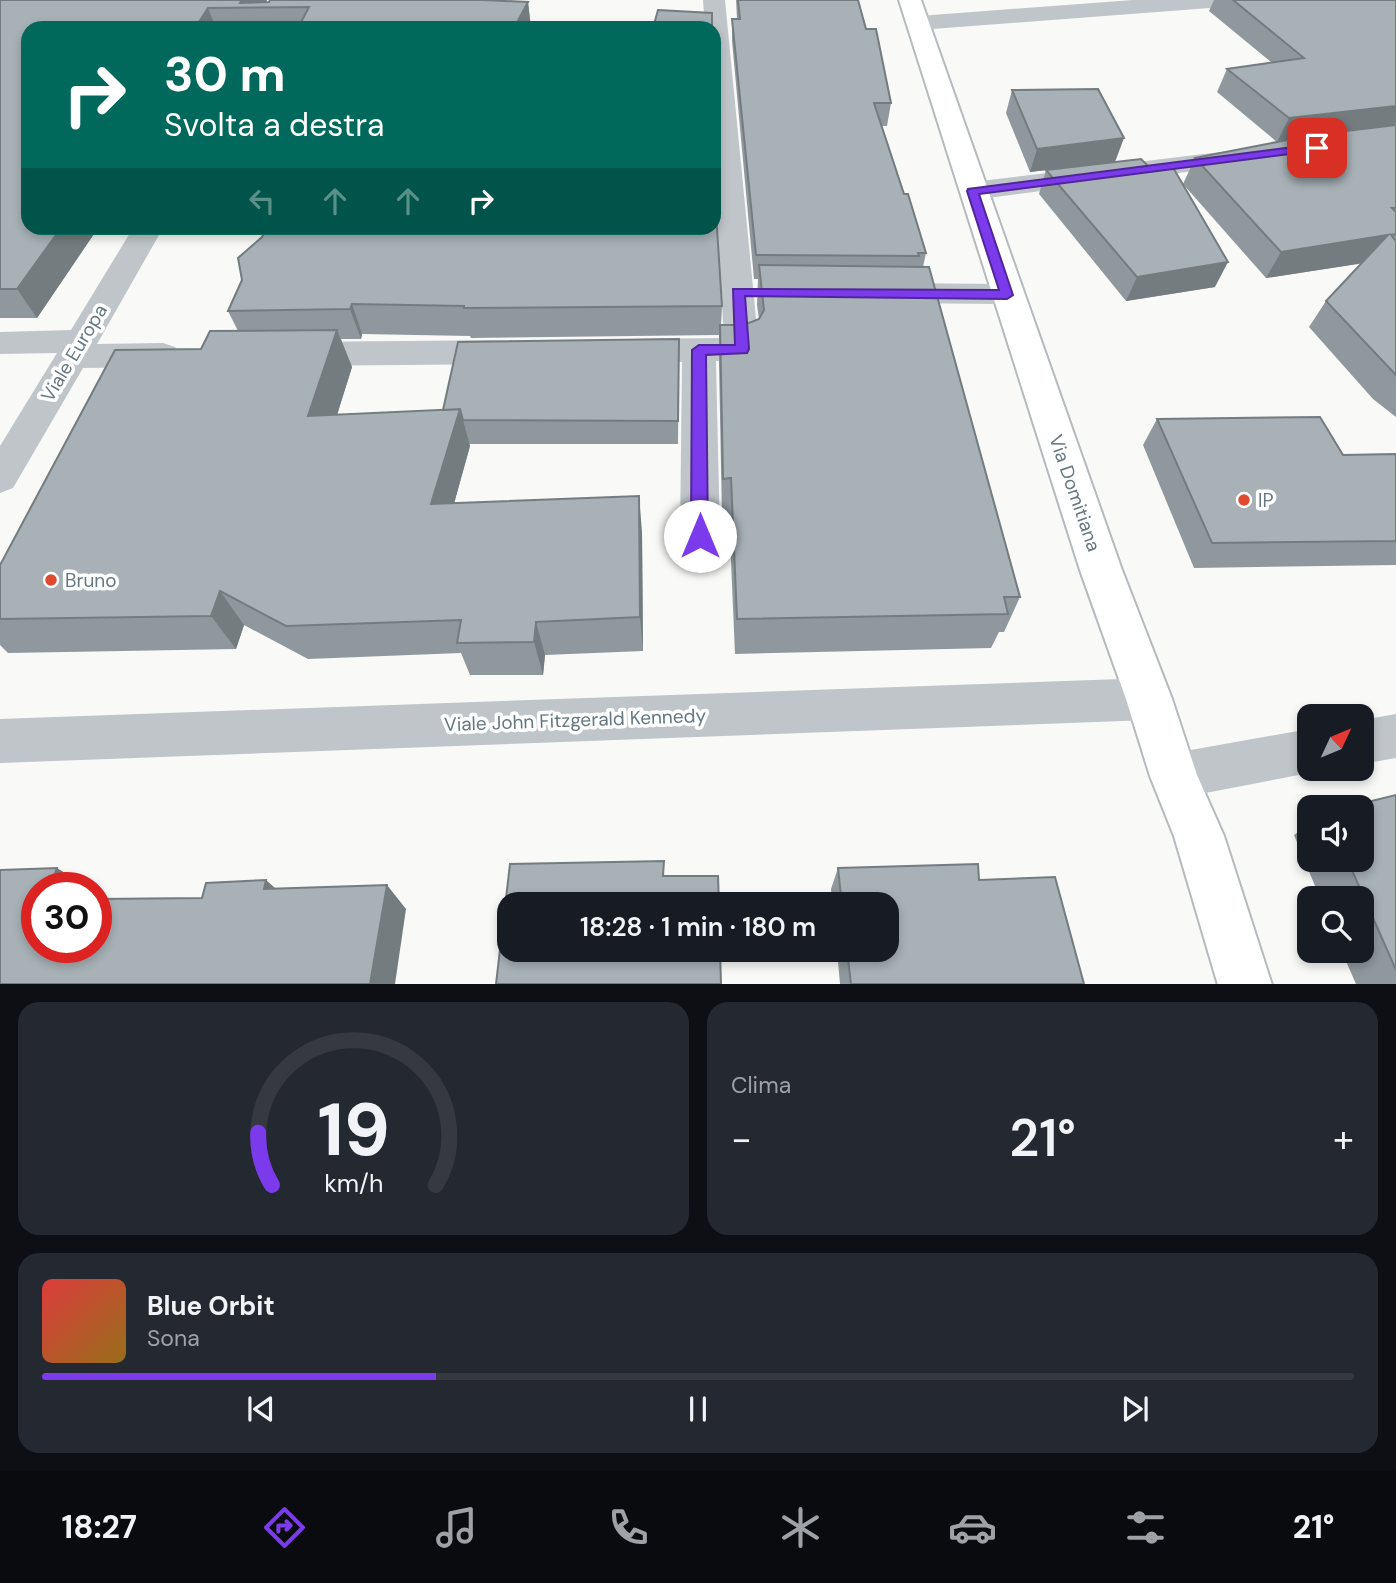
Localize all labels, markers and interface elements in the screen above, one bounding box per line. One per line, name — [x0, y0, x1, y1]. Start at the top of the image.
text: 30 m — [164, 42, 286, 106]
icon: right — [49, 49, 140, 140]
text: Svolta a destra — [164, 104, 385, 146]
pin — [1287, 118, 1347, 178]
icon: arrive — [1298, 129, 1336, 167]
icon: left — [243, 182, 281, 220]
icon: ahead — [316, 182, 354, 220]
icon: ahead — [389, 182, 427, 220]
icon: right — [462, 182, 500, 220]
street label: Viale Europa — [35, 300, 113, 406]
street label: Via Domitiana — [1043, 431, 1107, 555]
place label: IP — [1258, 488, 1273, 513]
marker: IP — [1236, 492, 1252, 508]
position arrow — [663, 499, 737, 573]
place label: Bruno — [65, 568, 117, 593]
marker: Bruno — [43, 572, 59, 588]
street label: Viale John Fitzgerald Kennedy — [444, 703, 707, 737]
north arrow — [1297, 704, 1374, 780]
map controls — [1297, 704, 1374, 963]
button: sound — [1297, 795, 1374, 872]
speed limit sign: 30 — [21, 872, 112, 963]
button: search — [1297, 886, 1374, 963]
text: 18:28 · 1 min · 180 m — [580, 910, 816, 944]
text: Clima — [731, 1070, 791, 1100]
text: 19 — [317, 1083, 390, 1178]
text: 21° — [1009, 1104, 1076, 1172]
text: − — [731, 1114, 752, 1164]
text: + — [1333, 1114, 1354, 1164]
text: km/h — [324, 1166, 383, 1199]
text: Blue Orbit — [147, 1289, 275, 1323]
text: Sona — [147, 1323, 200, 1353]
icon: previous — [242, 1390, 280, 1428]
icon: pause — [679, 1390, 717, 1428]
icon: next — [1116, 1390, 1154, 1428]
icon: directions — [260, 1503, 309, 1552]
icon: music — [432, 1503, 481, 1552]
icon: phone — [604, 1503, 653, 1552]
icon: climate — [776, 1503, 825, 1552]
icon: car — [948, 1503, 997, 1552]
icon: filters — [1121, 1503, 1170, 1552]
text: 18:27 — [62, 1506, 137, 1548]
text: 21° — [1293, 1506, 1334, 1548]

